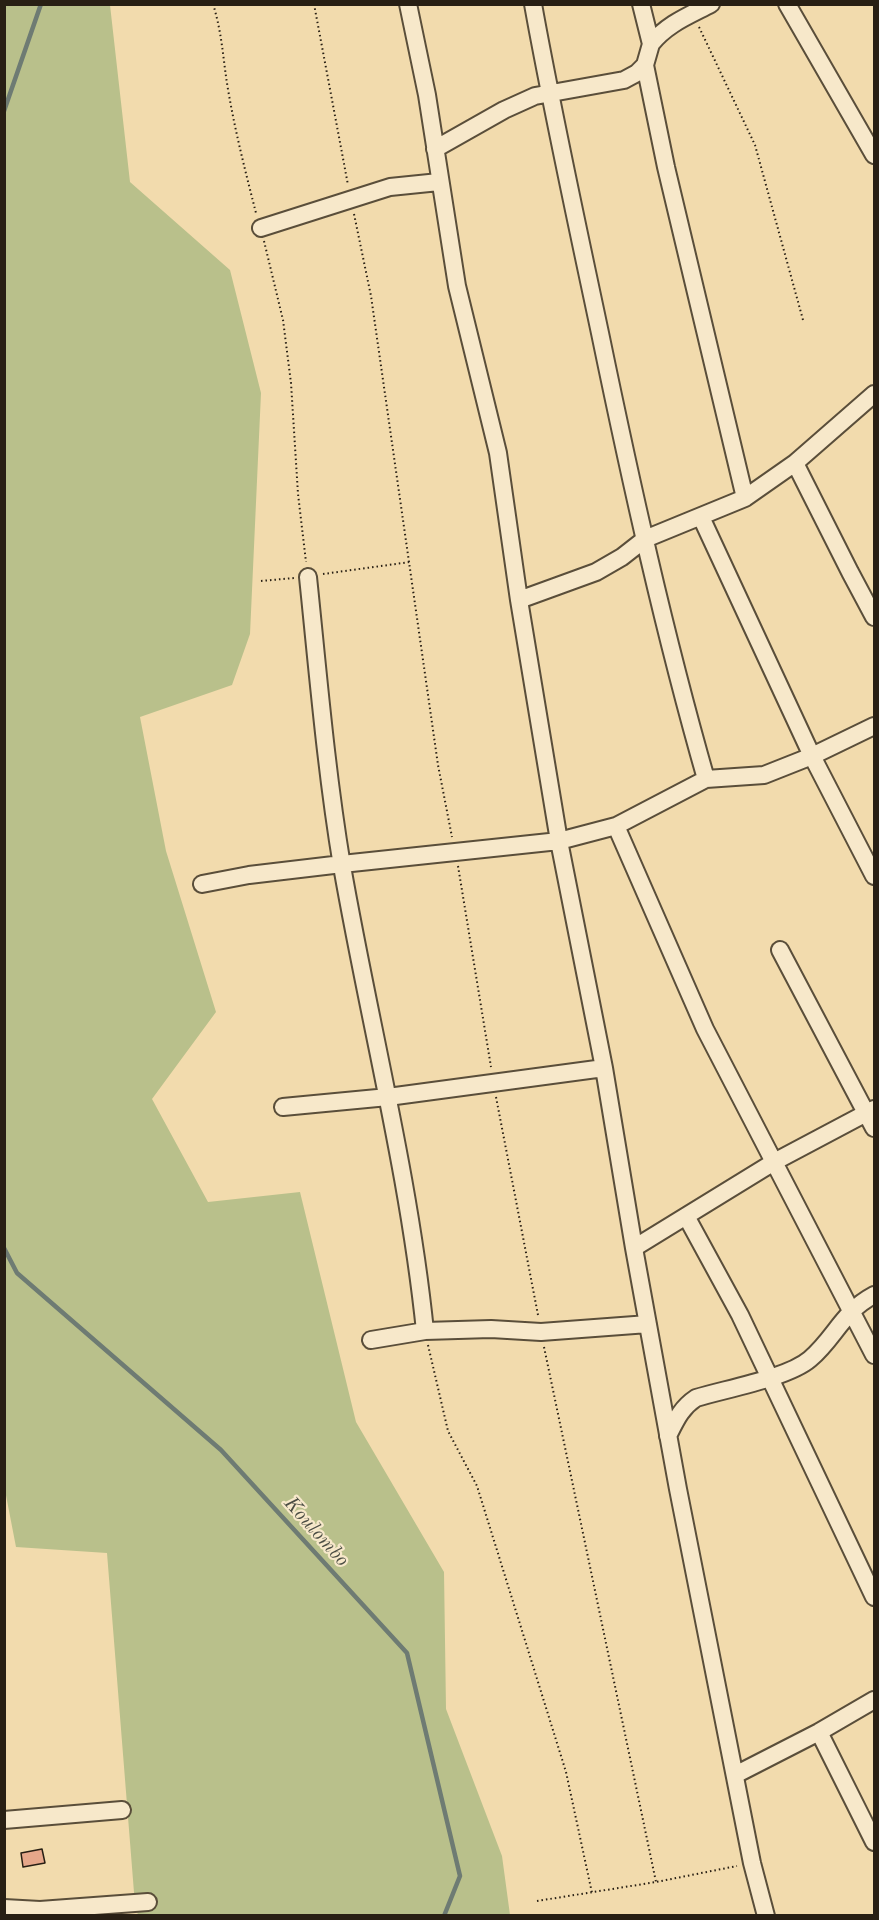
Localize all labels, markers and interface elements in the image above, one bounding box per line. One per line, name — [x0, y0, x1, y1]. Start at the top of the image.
water label: Koulombo — [278, 1492, 354, 1572]

